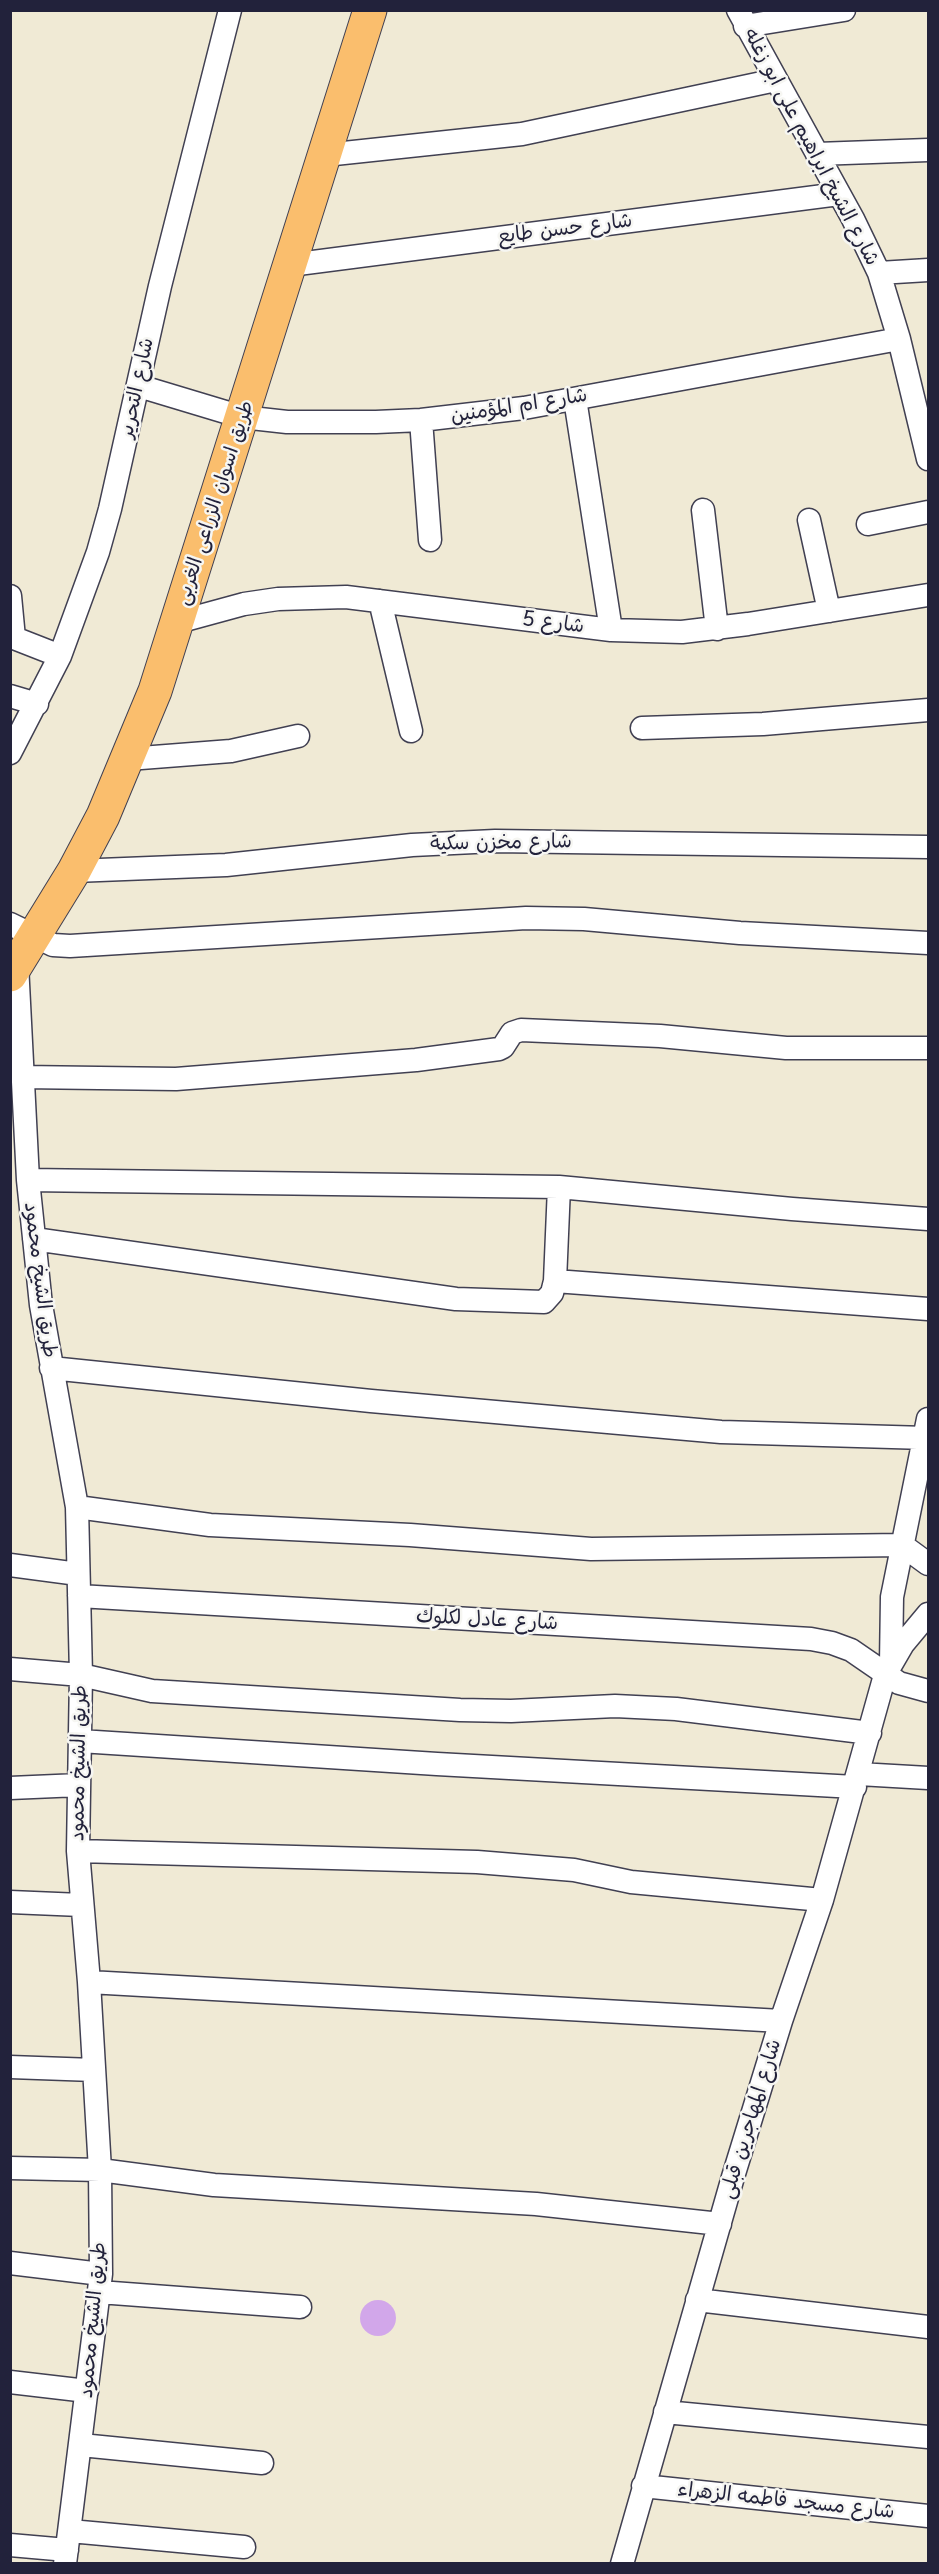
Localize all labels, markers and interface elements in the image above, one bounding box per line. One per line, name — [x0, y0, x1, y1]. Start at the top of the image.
street label: شارع الشيخ ابراهيم على ابو زغله — [738, 24, 884, 270]
street label: شارع حسن طايع — [496, 209, 634, 249]
street label: شارع التحرير — [115, 336, 159, 440]
street label: شارع ام المؤمنين — [449, 383, 589, 429]
street label: طريق اسوان الزراعى الغربى — [171, 398, 259, 608]
street label: شارع 5 — [520, 607, 586, 639]
street label: شارع مخزن سكية — [430, 830, 572, 856]
street label: طريق الشيخ محمود — [19, 1201, 61, 1359]
street label: شارع عادل لكلوك — [415, 1604, 559, 1636]
street label: طريق الشيخ محمود — [66, 1685, 92, 1841]
street label: شارع المهاجرين قبلى — [715, 2036, 787, 2202]
street label: طريق الشيخ محمود — [74, 2241, 112, 2399]
street label: شارع مسجد فاطمه الزهراء — [676, 2478, 896, 2524]

